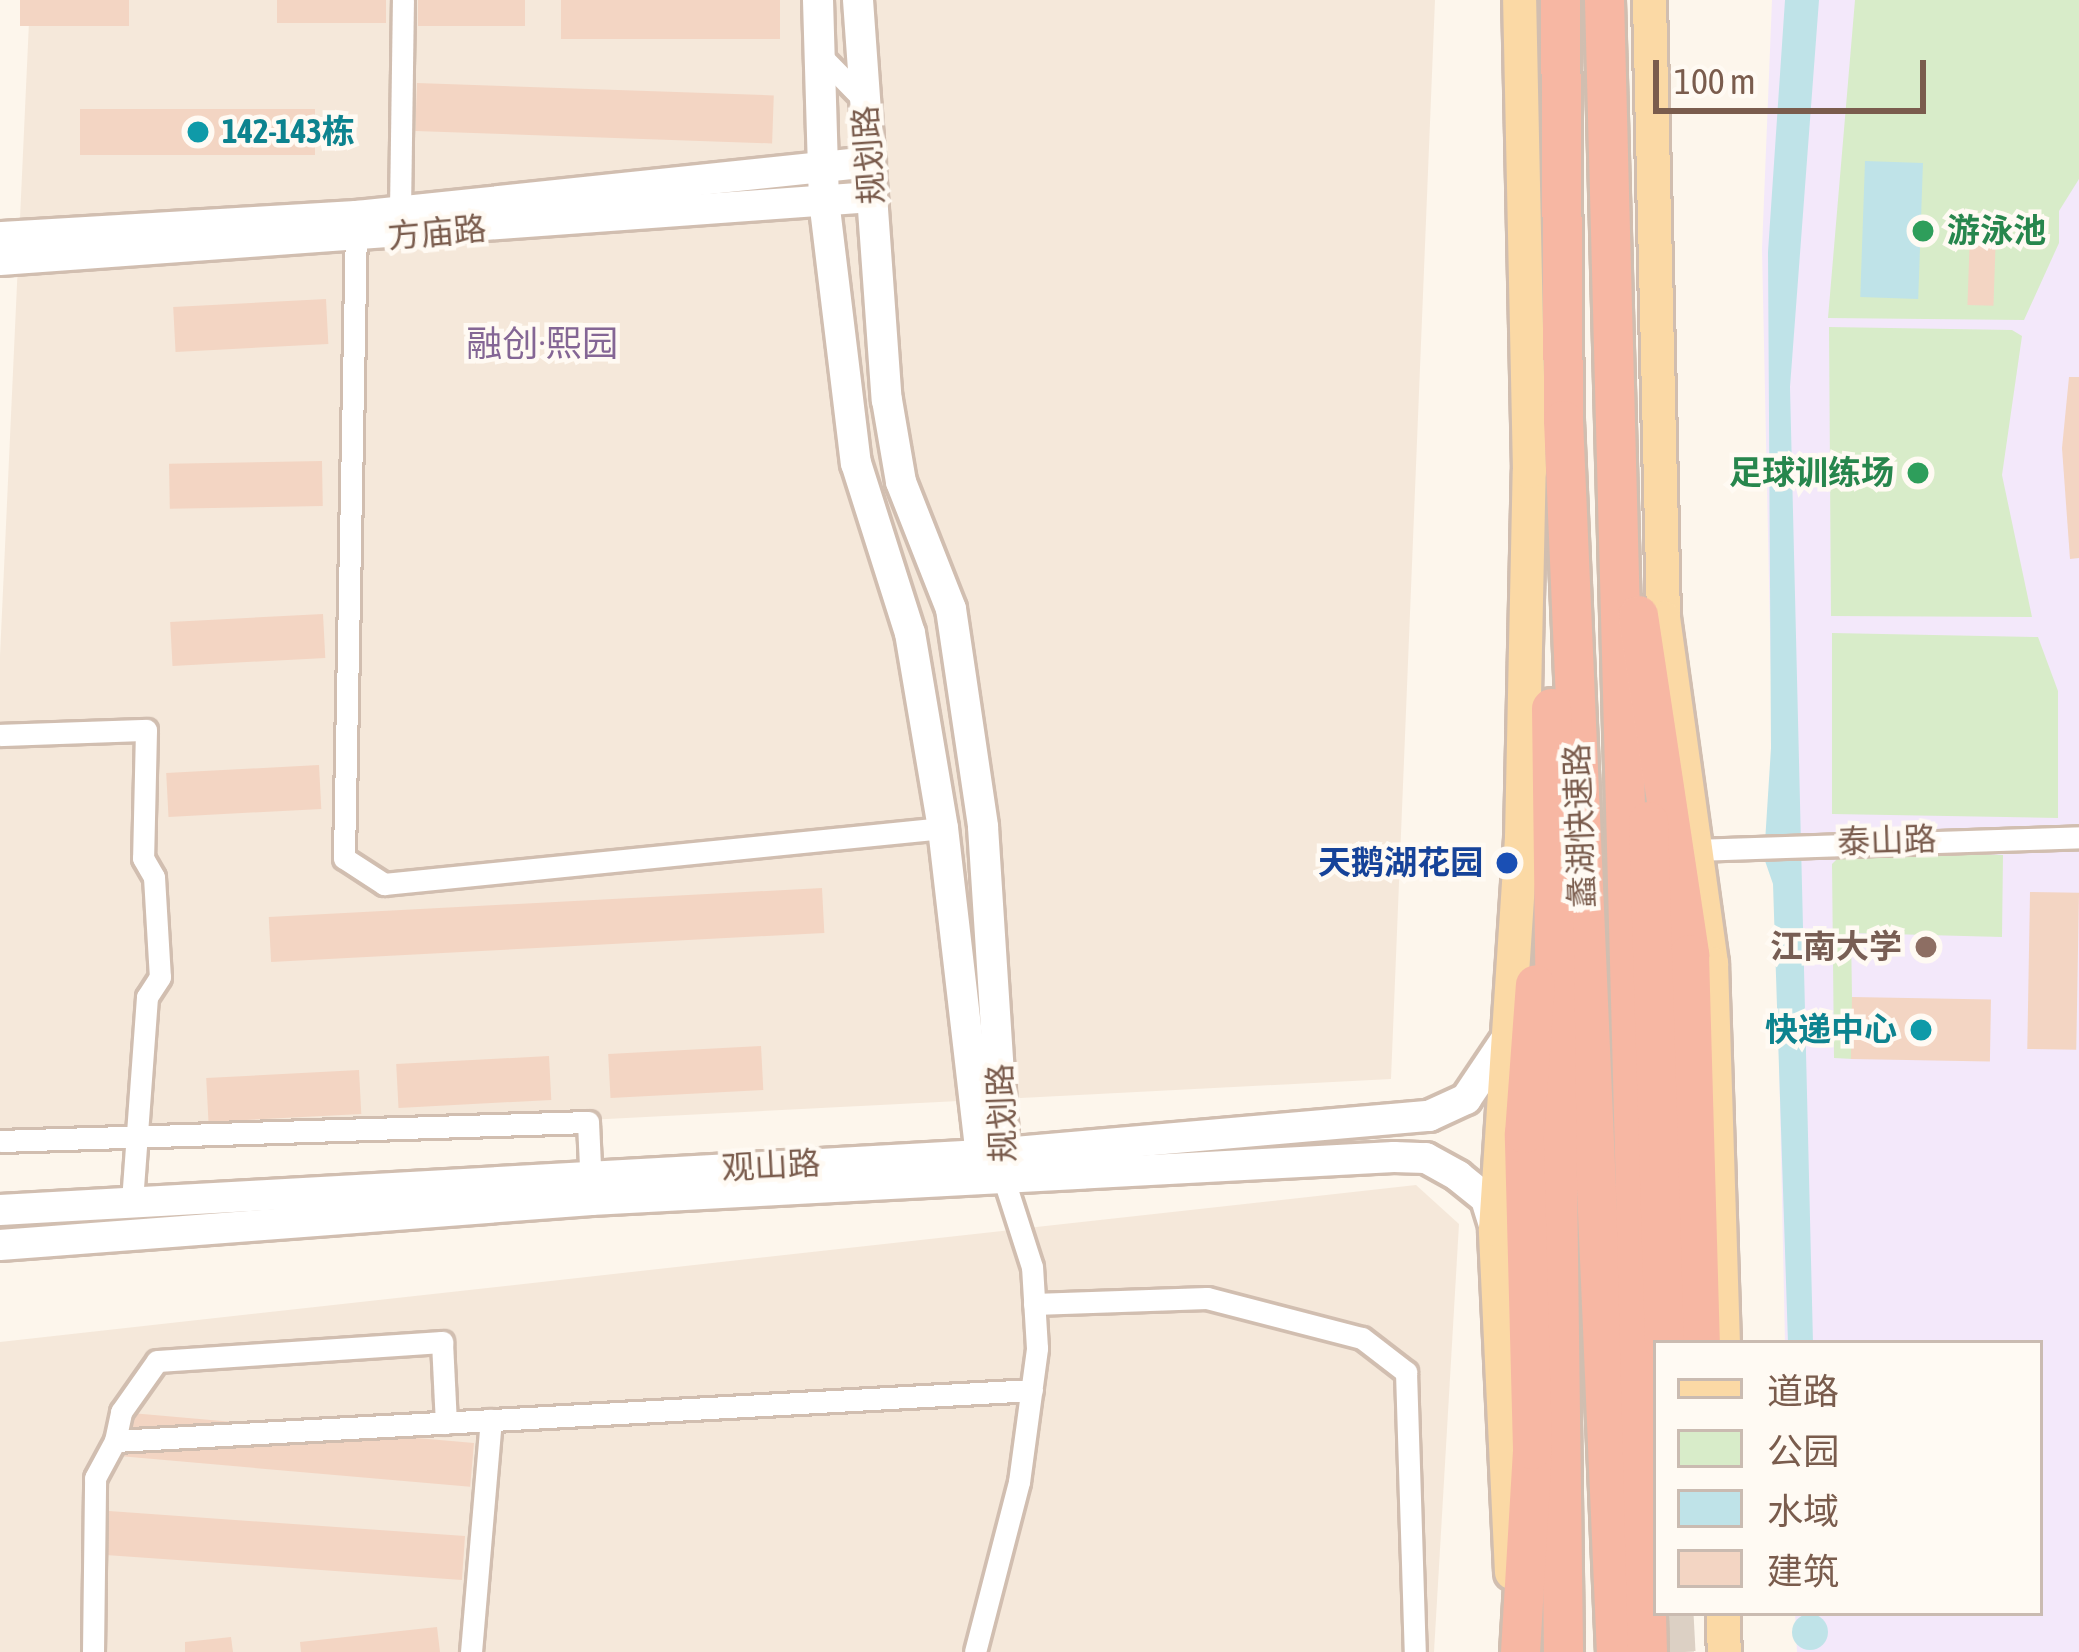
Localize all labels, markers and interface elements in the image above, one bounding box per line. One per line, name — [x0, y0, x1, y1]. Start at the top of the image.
scale bar — [1659, 36, 1932, 110]
text: 100 m — [1674, 60, 1756, 102]
street label: 规划路 — [846, 104, 892, 206]
place label: 142-143栋 — [222, 112, 355, 152]
marker: 142-143栋 — [185, 119, 211, 145]
street label: 方庙路 — [386, 209, 488, 257]
place label: 游泳池 — [1947, 211, 2046, 251]
marker: 游泳池 — [1910, 218, 1936, 244]
district label: 融创·熙园 — [466, 322, 618, 366]
place label: 足球训练场 — [1729, 453, 1894, 493]
marker: 足球训练场 — [1905, 460, 1931, 486]
street label: 蠡湖快速路 — [1557, 743, 1603, 909]
street label: 泰山路 — [1837, 819, 1937, 863]
place label: 天鹅湖花园 — [1318, 843, 1483, 883]
marker: 天鹅湖花园 — [1494, 850, 1520, 876]
place label: 江南大学 — [1770, 927, 1902, 967]
marker: 江南大学 — [1913, 934, 1939, 960]
place label: 快递中心 — [1765, 1010, 1897, 1050]
marker: 快递中心 — [1908, 1017, 1934, 1043]
street label: 规划路 — [980, 1063, 1024, 1163]
street label: 观山路 — [721, 1144, 821, 1188]
legend — [1653, 1340, 2043, 1616]
text: 道路 — [1767, 1370, 1839, 1412]
text: 公园 — [1767, 1430, 1839, 1472]
text: 水域 — [1767, 1490, 1839, 1532]
text: 建筑 — [1767, 1550, 1839, 1592]

